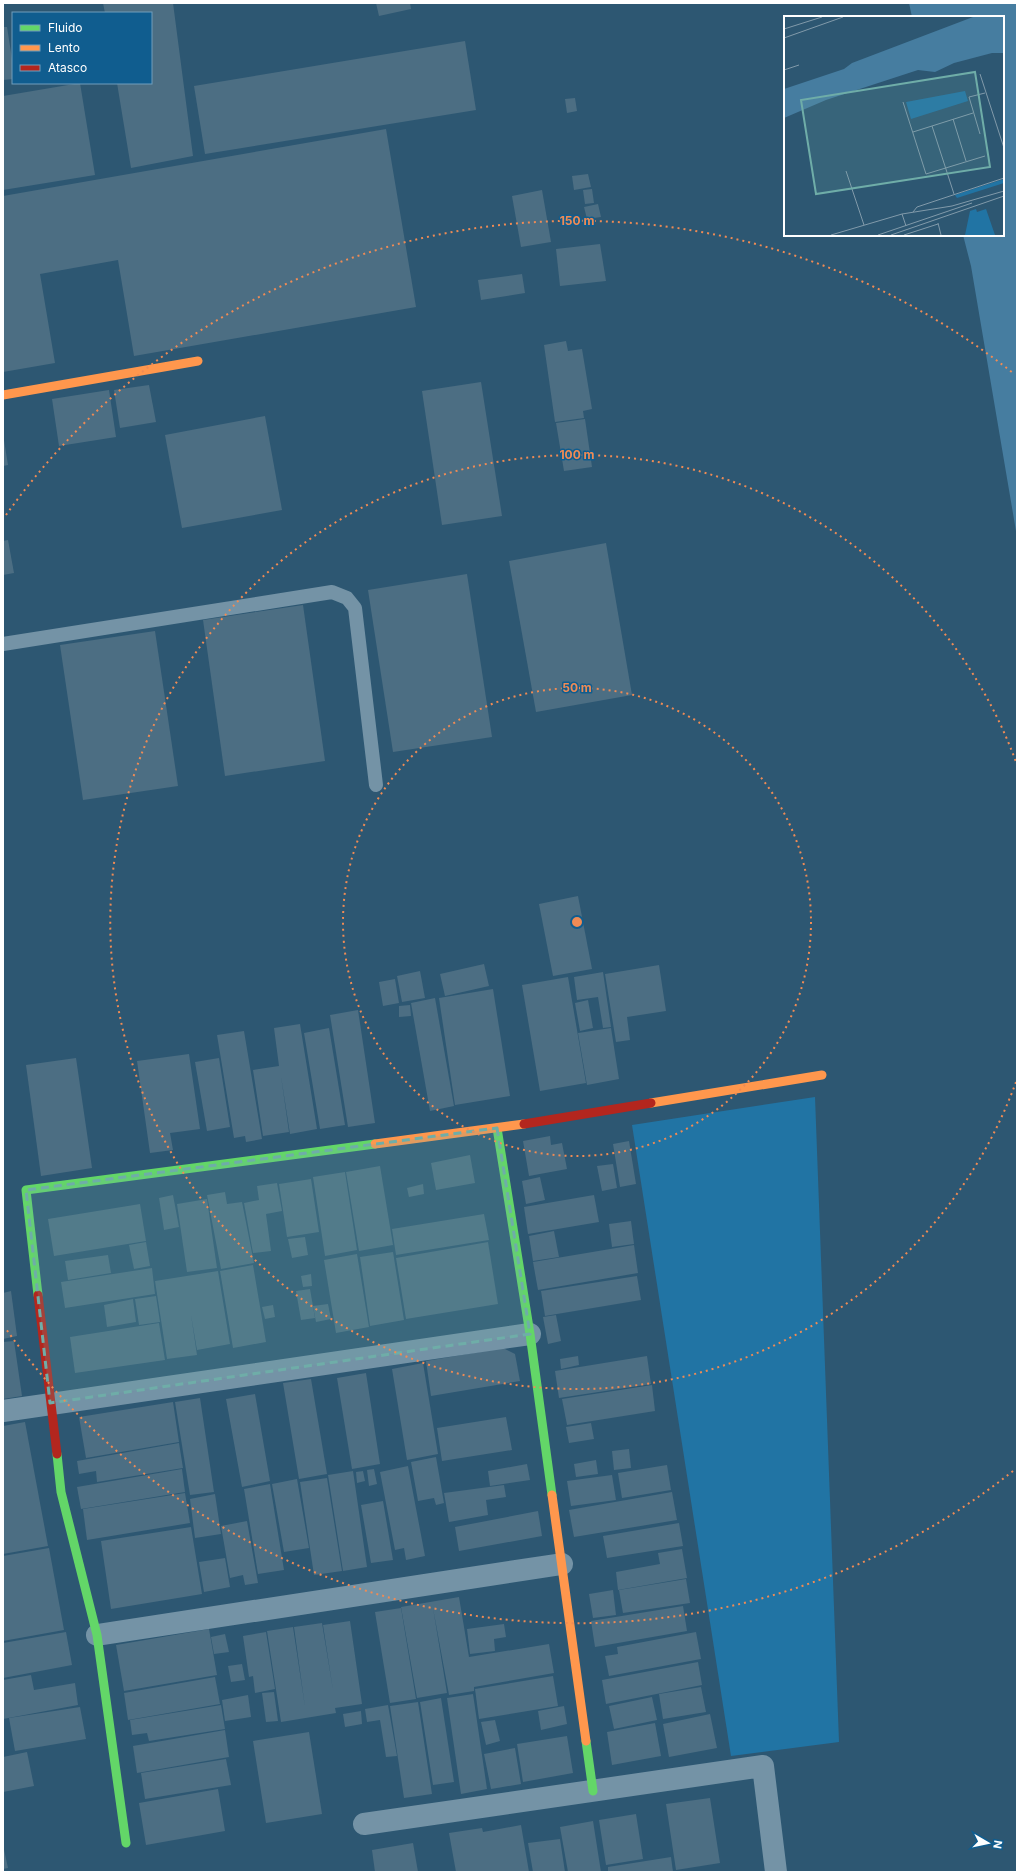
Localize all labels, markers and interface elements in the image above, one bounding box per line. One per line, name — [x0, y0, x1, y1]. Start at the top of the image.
legend — [12, 12, 152, 84]
inset map — [784, 16, 1004, 236]
text: Fluido — [48, 20, 83, 35]
text: Lento — [48, 40, 80, 55]
text: Atasco — [48, 60, 87, 75]
text: 150 m — [560, 213, 594, 228]
text: 100 m — [559, 447, 595, 462]
text: 50 m — [562, 680, 592, 695]
centre of rings — [570, 915, 584, 929]
north arrow — [968, 1823, 1008, 1863]
text: N — [990, 1839, 1005, 1850]

